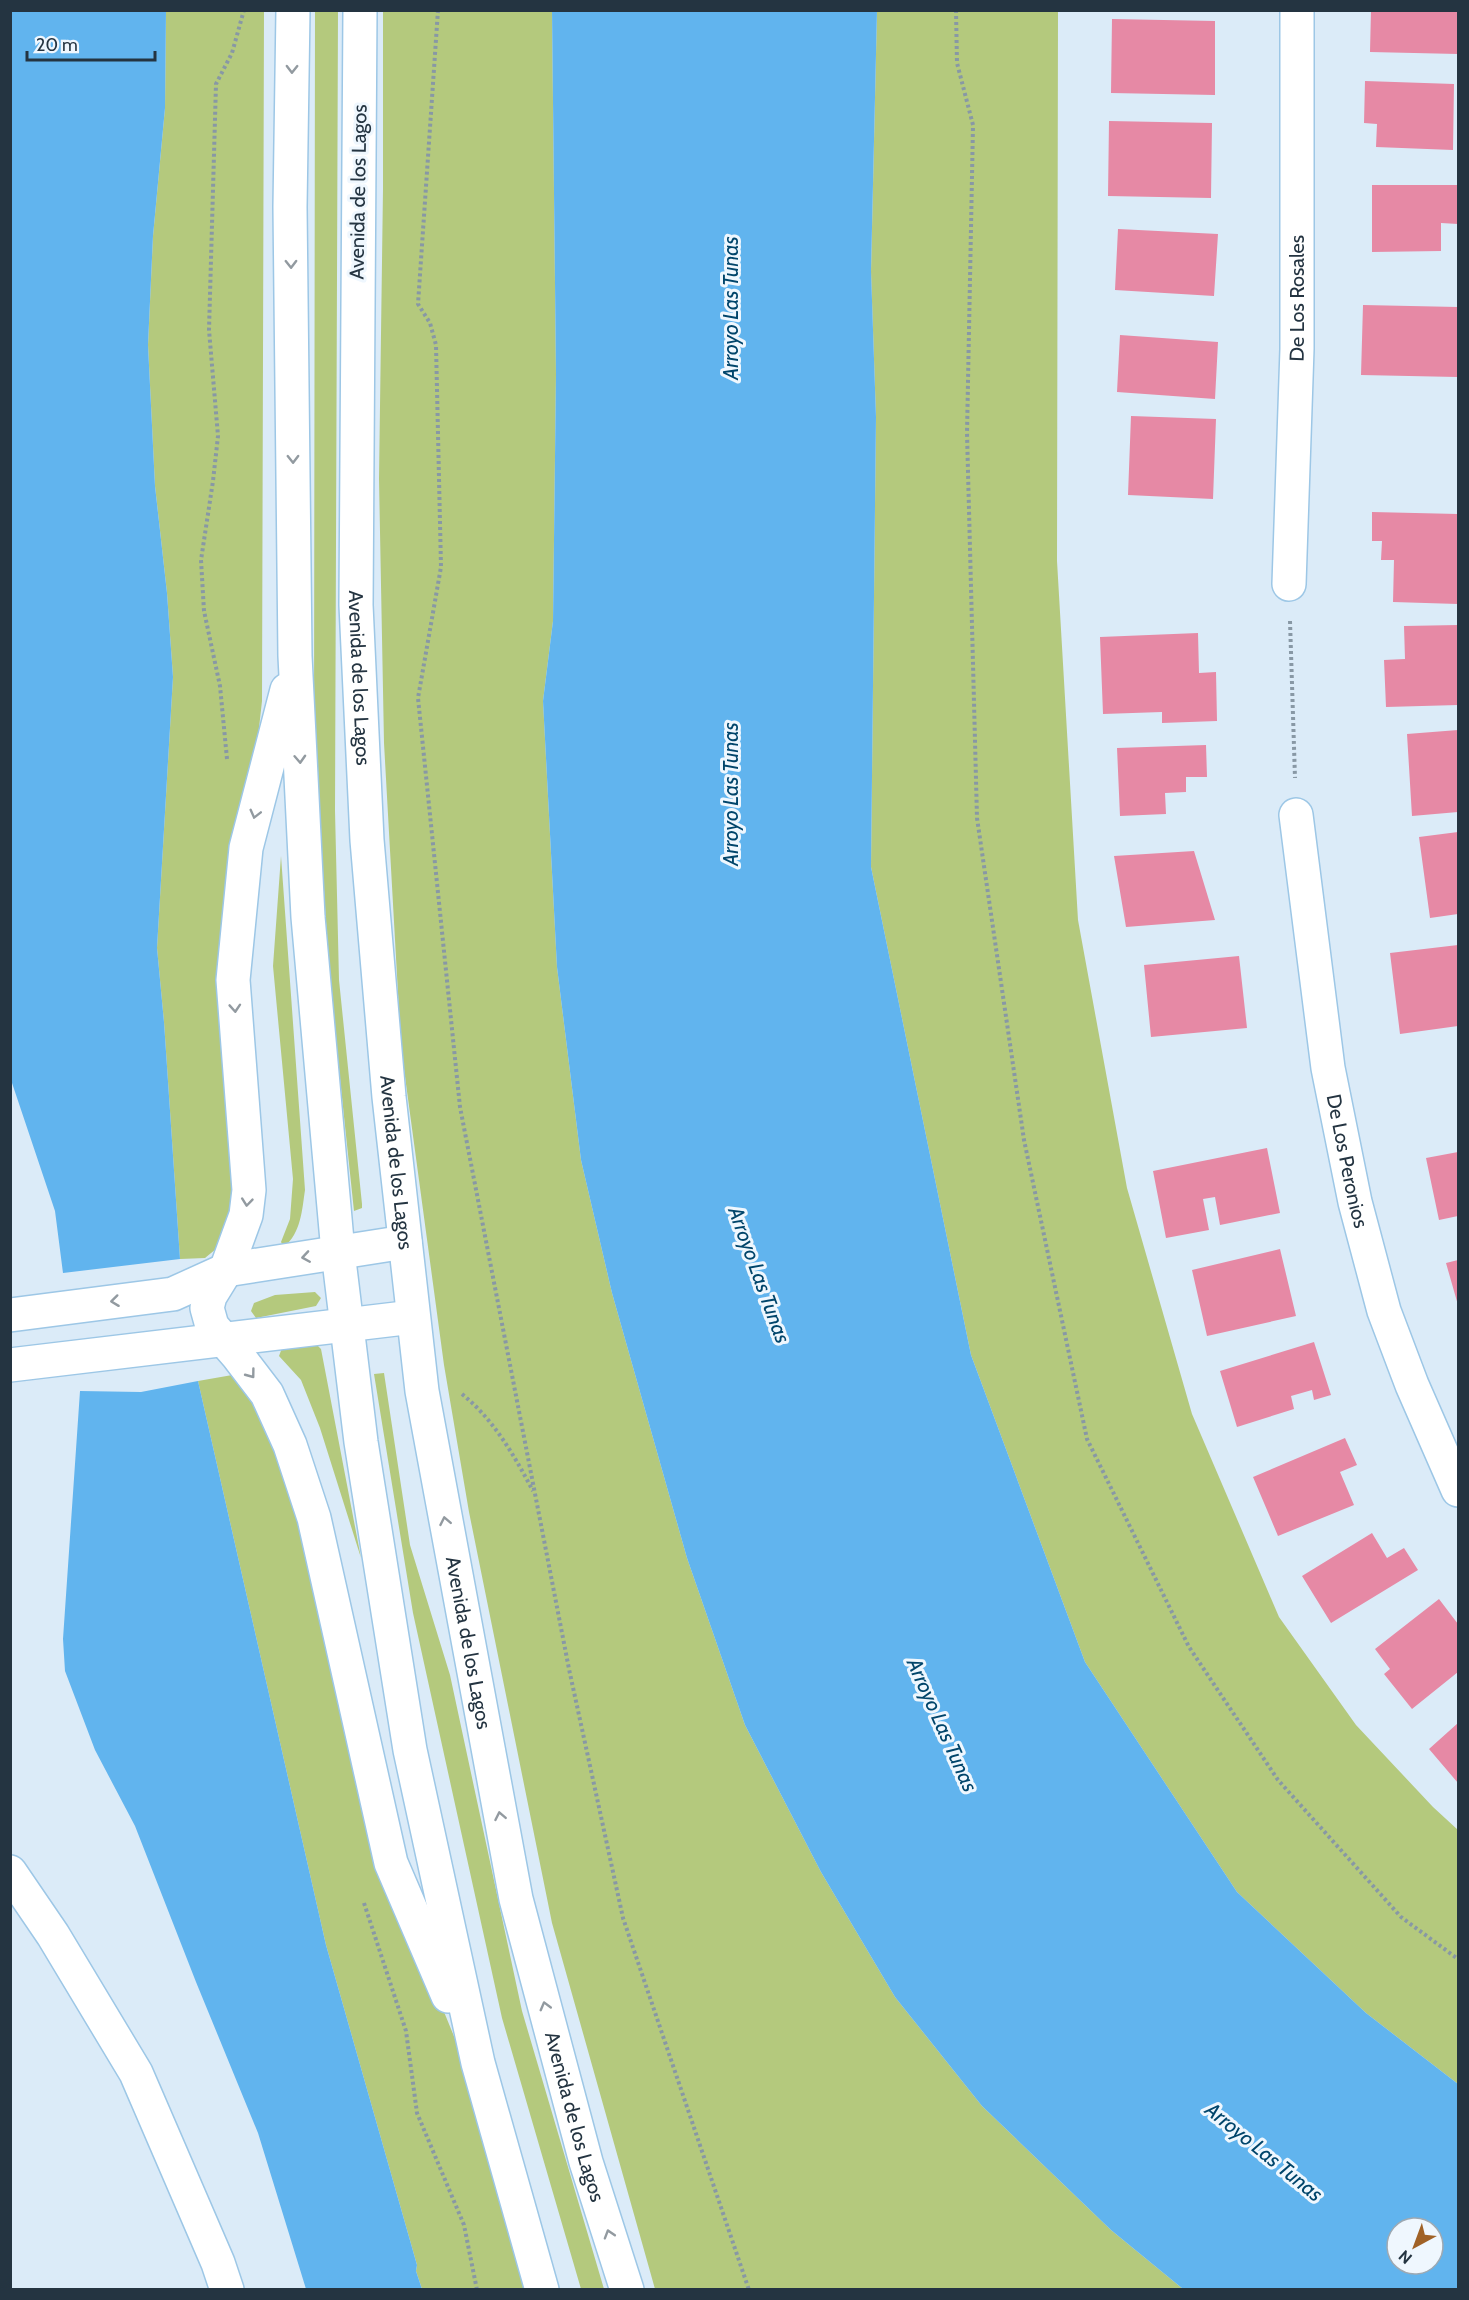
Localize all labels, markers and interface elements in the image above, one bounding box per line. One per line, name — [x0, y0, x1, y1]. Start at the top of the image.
scale bar — [27, 24, 154, 62]
text: 20 m — [36, 34, 78, 56]
one-way arrow — [286, 64, 298, 73]
street label: Avenida de los Lagos — [344, 104, 372, 280]
street label: De Los Rosales — [1285, 235, 1309, 362]
water label: Arroyo Las Tunas — [718, 236, 743, 381]
one-way arrow — [284, 259, 297, 268]
one-way arrow — [286, 454, 299, 463]
street label: Avenida de los Lagos — [344, 590, 375, 766]
water label: Arroyo Las Tunas — [718, 722, 743, 867]
one-way arrow — [294, 754, 307, 763]
one-way arrow — [250, 809, 262, 819]
one-way arrow — [229, 1003, 242, 1012]
street label: Avenida de los Lagos — [375, 1074, 418, 1251]
street label: De Los Peronios — [1322, 1092, 1373, 1230]
one-way arrow — [242, 1198, 254, 1207]
water label: Arroyo Las Tunas — [723, 1202, 796, 1346]
one-way arrow — [301, 1250, 311, 1263]
one-way arrow — [110, 1295, 119, 1307]
one-way arrow — [244, 1367, 255, 1378]
one-way arrow — [439, 1517, 452, 1527]
street label: Avenida de los Lagos — [441, 1554, 496, 1731]
water label: Arroyo Las Tunas — [901, 1653, 983, 1795]
one-way arrow — [495, 1811, 507, 1821]
one-way arrow — [539, 2001, 552, 2011]
street label: Avenida de los Lagos — [540, 2029, 610, 2205]
water label: Arroyo Las Tunas — [1200, 2096, 1328, 2206]
north arrow — [1385, 2216, 1445, 2276]
one-way arrow — [604, 2229, 616, 2240]
text: N — [1395, 2246, 1416, 2268]

